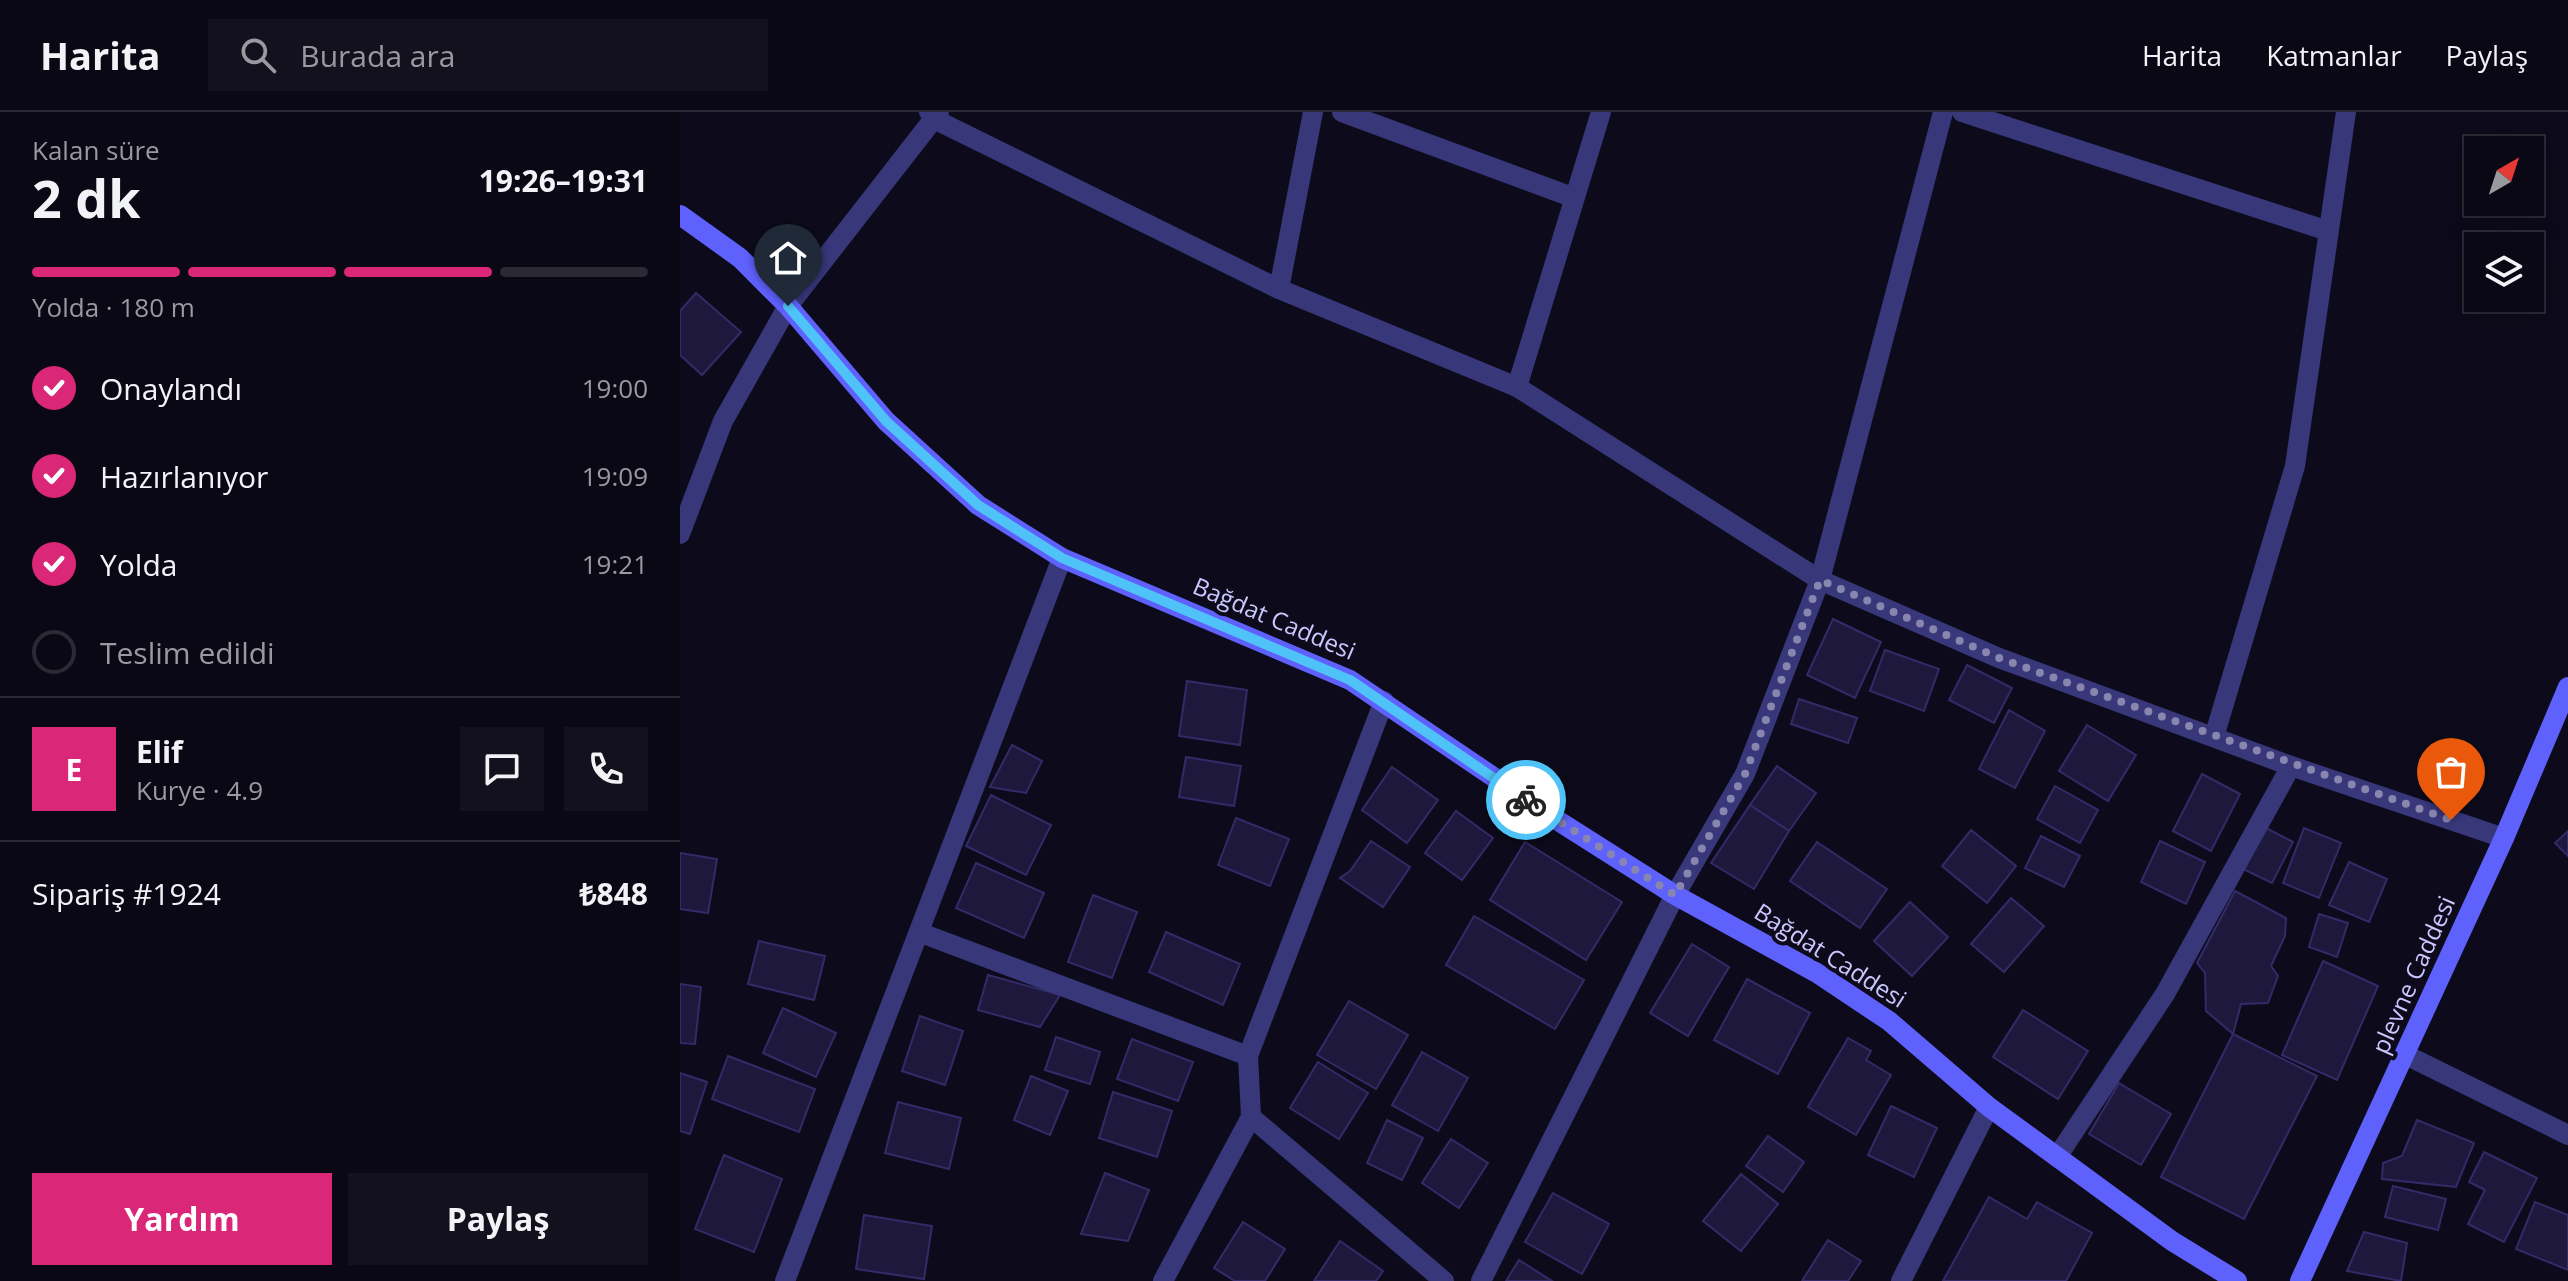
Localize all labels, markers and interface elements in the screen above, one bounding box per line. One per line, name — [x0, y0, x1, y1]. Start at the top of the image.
search box — [208, 19, 768, 91]
text: Harita — [40, 29, 160, 81]
icon: search — [236, 33, 280, 77]
text: Burada ara — [300, 35, 455, 76]
text: Harita — [2142, 36, 2222, 74]
text: Katmanlar — [2266, 36, 2402, 74]
text: Paylaş — [2446, 36, 2528, 74]
text: Kalan süre — [32, 132, 160, 168]
north arrow — [2464, 136, 2544, 216]
map controls — [2464, 136, 2544, 312]
text: 19:26–19:31 — [479, 160, 648, 201]
text: 2 dk — [32, 162, 140, 233]
pin — [754, 224, 822, 306]
button: layers — [2464, 232, 2544, 312]
icon: home — [766, 236, 810, 280]
text: Yolda · 180 m — [32, 289, 195, 325]
icon: check — [32, 366, 76, 410]
text: Onaylandı — [100, 368, 242, 409]
text: 19:00 — [582, 370, 648, 406]
icon: check — [32, 454, 76, 498]
text: Hazırlanıyor — [100, 456, 268, 497]
text: 19:09 — [582, 458, 648, 494]
icon: check — [32, 542, 76, 586]
text: Yolda — [100, 544, 177, 585]
text: 19:21 — [582, 546, 648, 582]
street label: Bağdat Caddesi — [1188, 569, 1361, 667]
text: Teslim edildi — [100, 632, 275, 673]
button: chat — [460, 727, 544, 811]
button: phone — [564, 727, 648, 811]
text: Elif — [136, 731, 183, 772]
pin — [2417, 738, 2485, 820]
text: E — [66, 749, 82, 790]
icon: bag — [2429, 750, 2473, 794]
courier — [1486, 760, 1566, 840]
text: Kurye · 4.9 — [136, 772, 263, 808]
icon: bike — [1504, 778, 1548, 822]
text: Sipariş #1924 — [32, 873, 221, 914]
text: ₺848 — [579, 873, 648, 914]
street label: plevne Caddesi — [2363, 890, 2462, 1058]
street label: Bağdat Caddesi — [1748, 895, 1913, 1015]
button: Yardım — [32, 1173, 332, 1265]
button: Paylaş — [348, 1173, 648, 1265]

